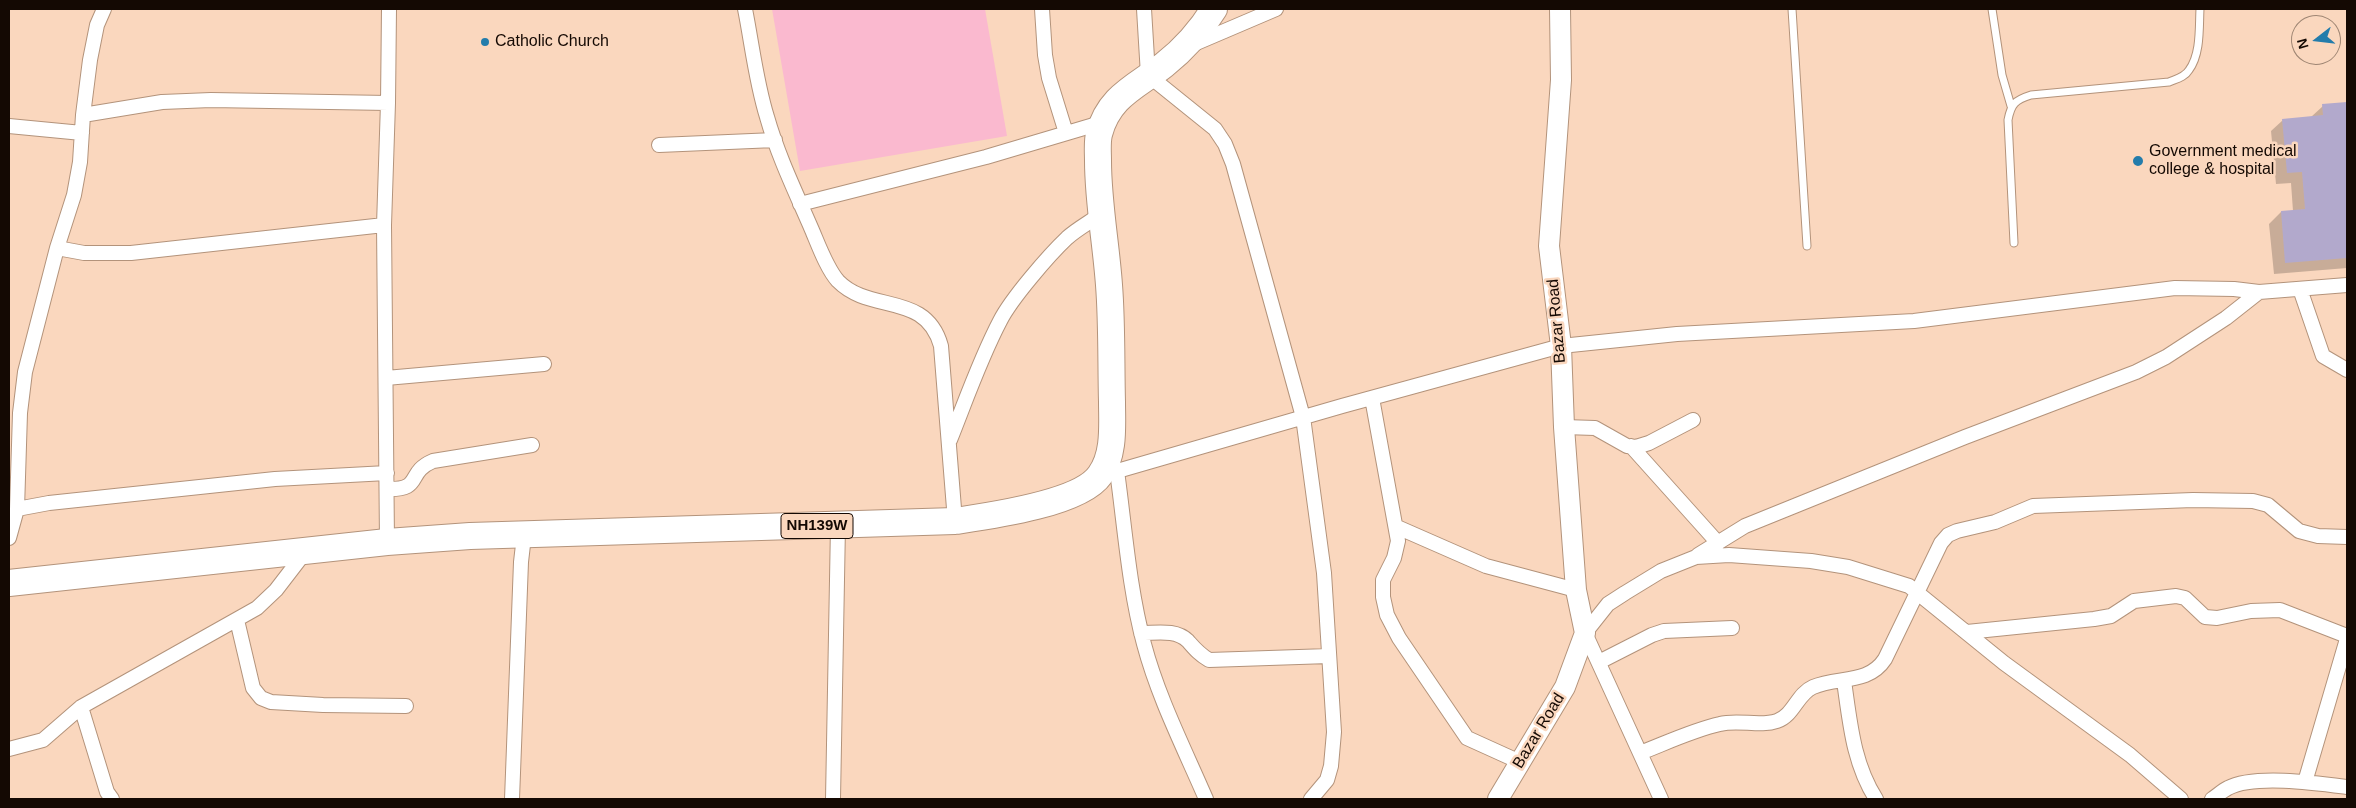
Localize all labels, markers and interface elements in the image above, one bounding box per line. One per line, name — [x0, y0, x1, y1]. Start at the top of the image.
north arrow — [2291, 15, 2341, 65]
place label: Catholic Church — [495, 32, 609, 52]
marker: Catholic Church — [479, 36, 491, 48]
text: N — [2293, 37, 2312, 51]
place label: Government medical college & hospital — [2149, 142, 2297, 180]
marker: Government medical college & hospital — [2131, 154, 2145, 168]
street label: Bazar Road — [1544, 278, 1570, 364]
road number: NH139W — [781, 514, 853, 538]
street label: Bazar Road — [1509, 690, 1569, 772]

